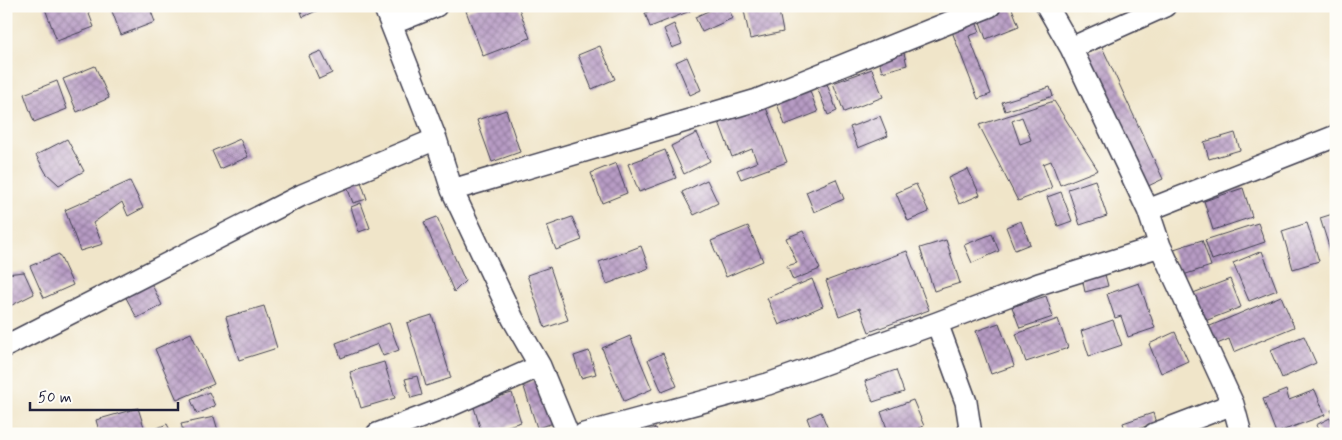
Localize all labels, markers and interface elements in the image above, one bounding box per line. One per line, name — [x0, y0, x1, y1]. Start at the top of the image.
scale bar — [30, 380, 178, 412]
text: 50 m — [38, 388, 72, 408]

